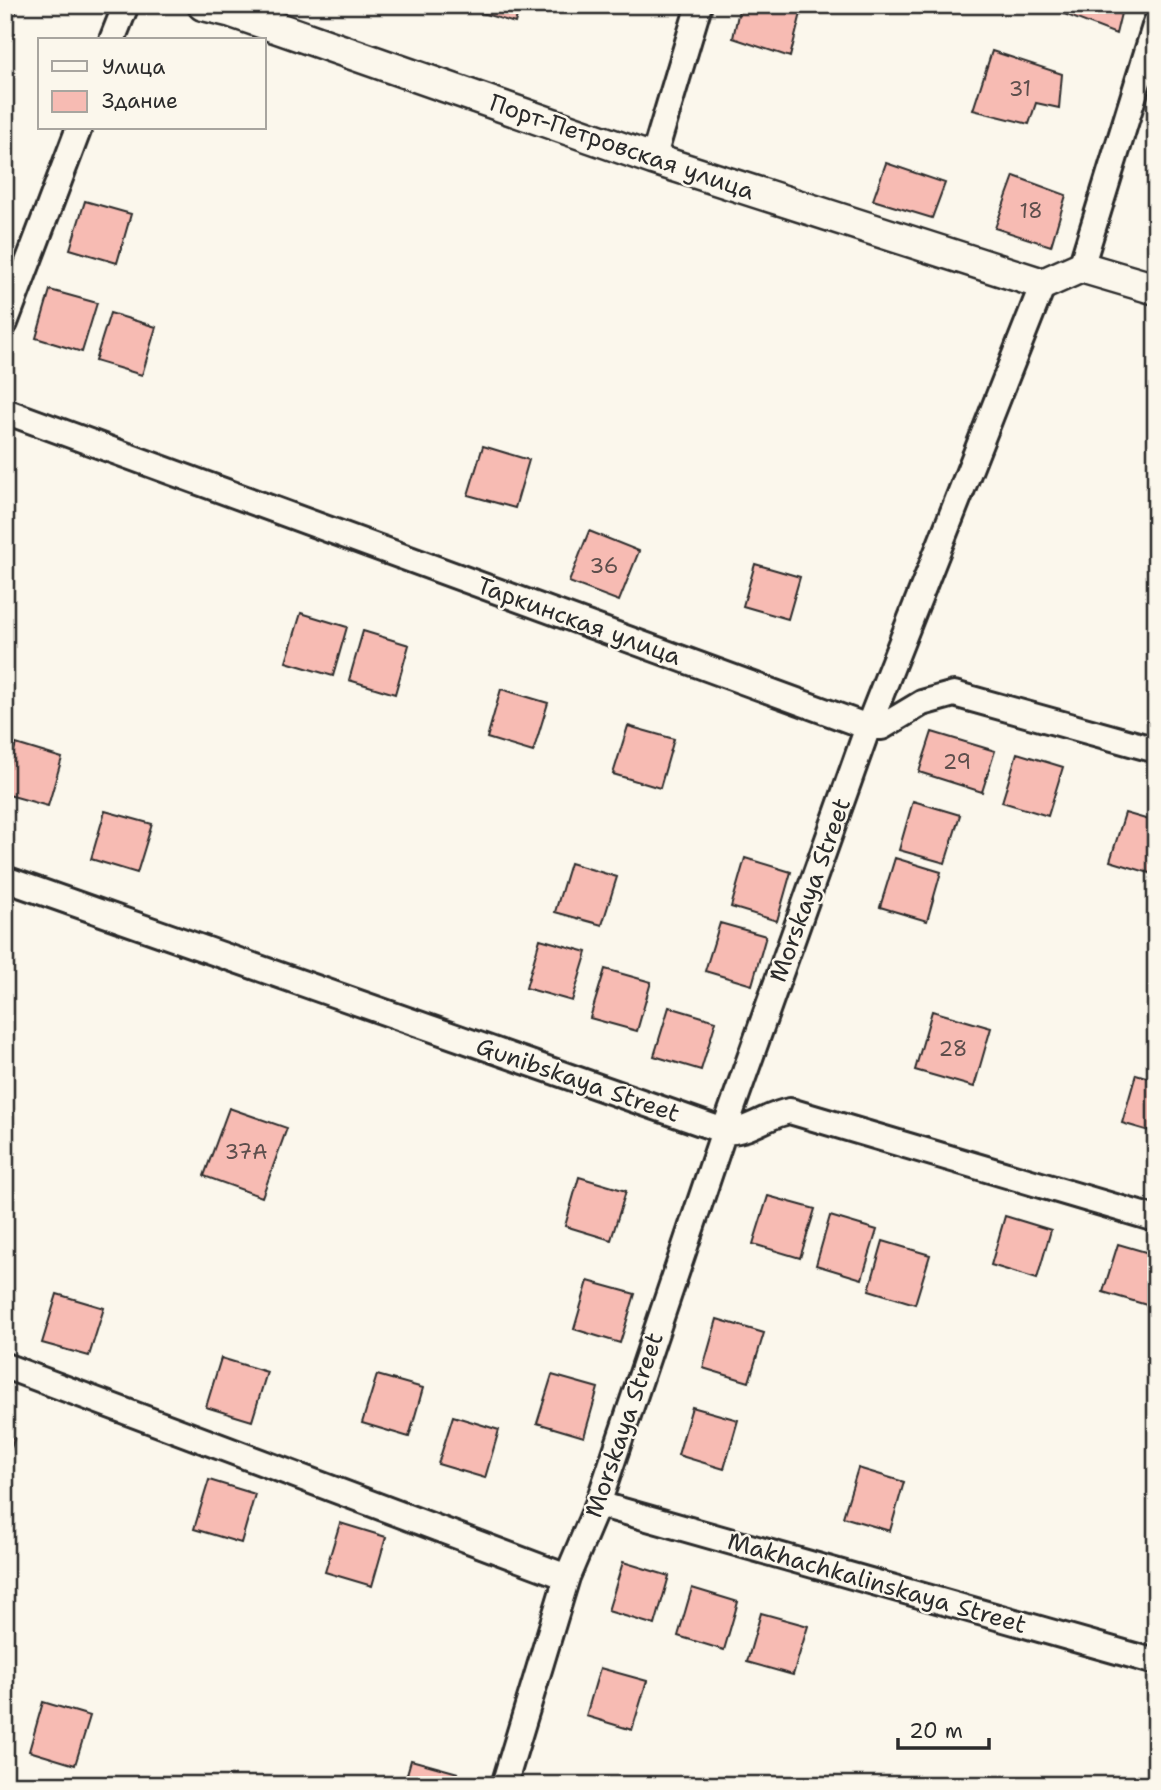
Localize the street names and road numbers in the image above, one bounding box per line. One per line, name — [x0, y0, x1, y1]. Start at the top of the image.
street label: Порт-Петровская улица — [485, 87, 759, 207]
street label: Таркинская улица — [472, 569, 686, 673]
street label: Morskaya Street — [762, 793, 858, 987]
street label: Gunibskaya Street — [472, 1030, 684, 1130]
street label: Morskaya Street — [577, 1328, 671, 1522]
street label: Makhachkalinskaya Street — [724, 1525, 1030, 1641]

